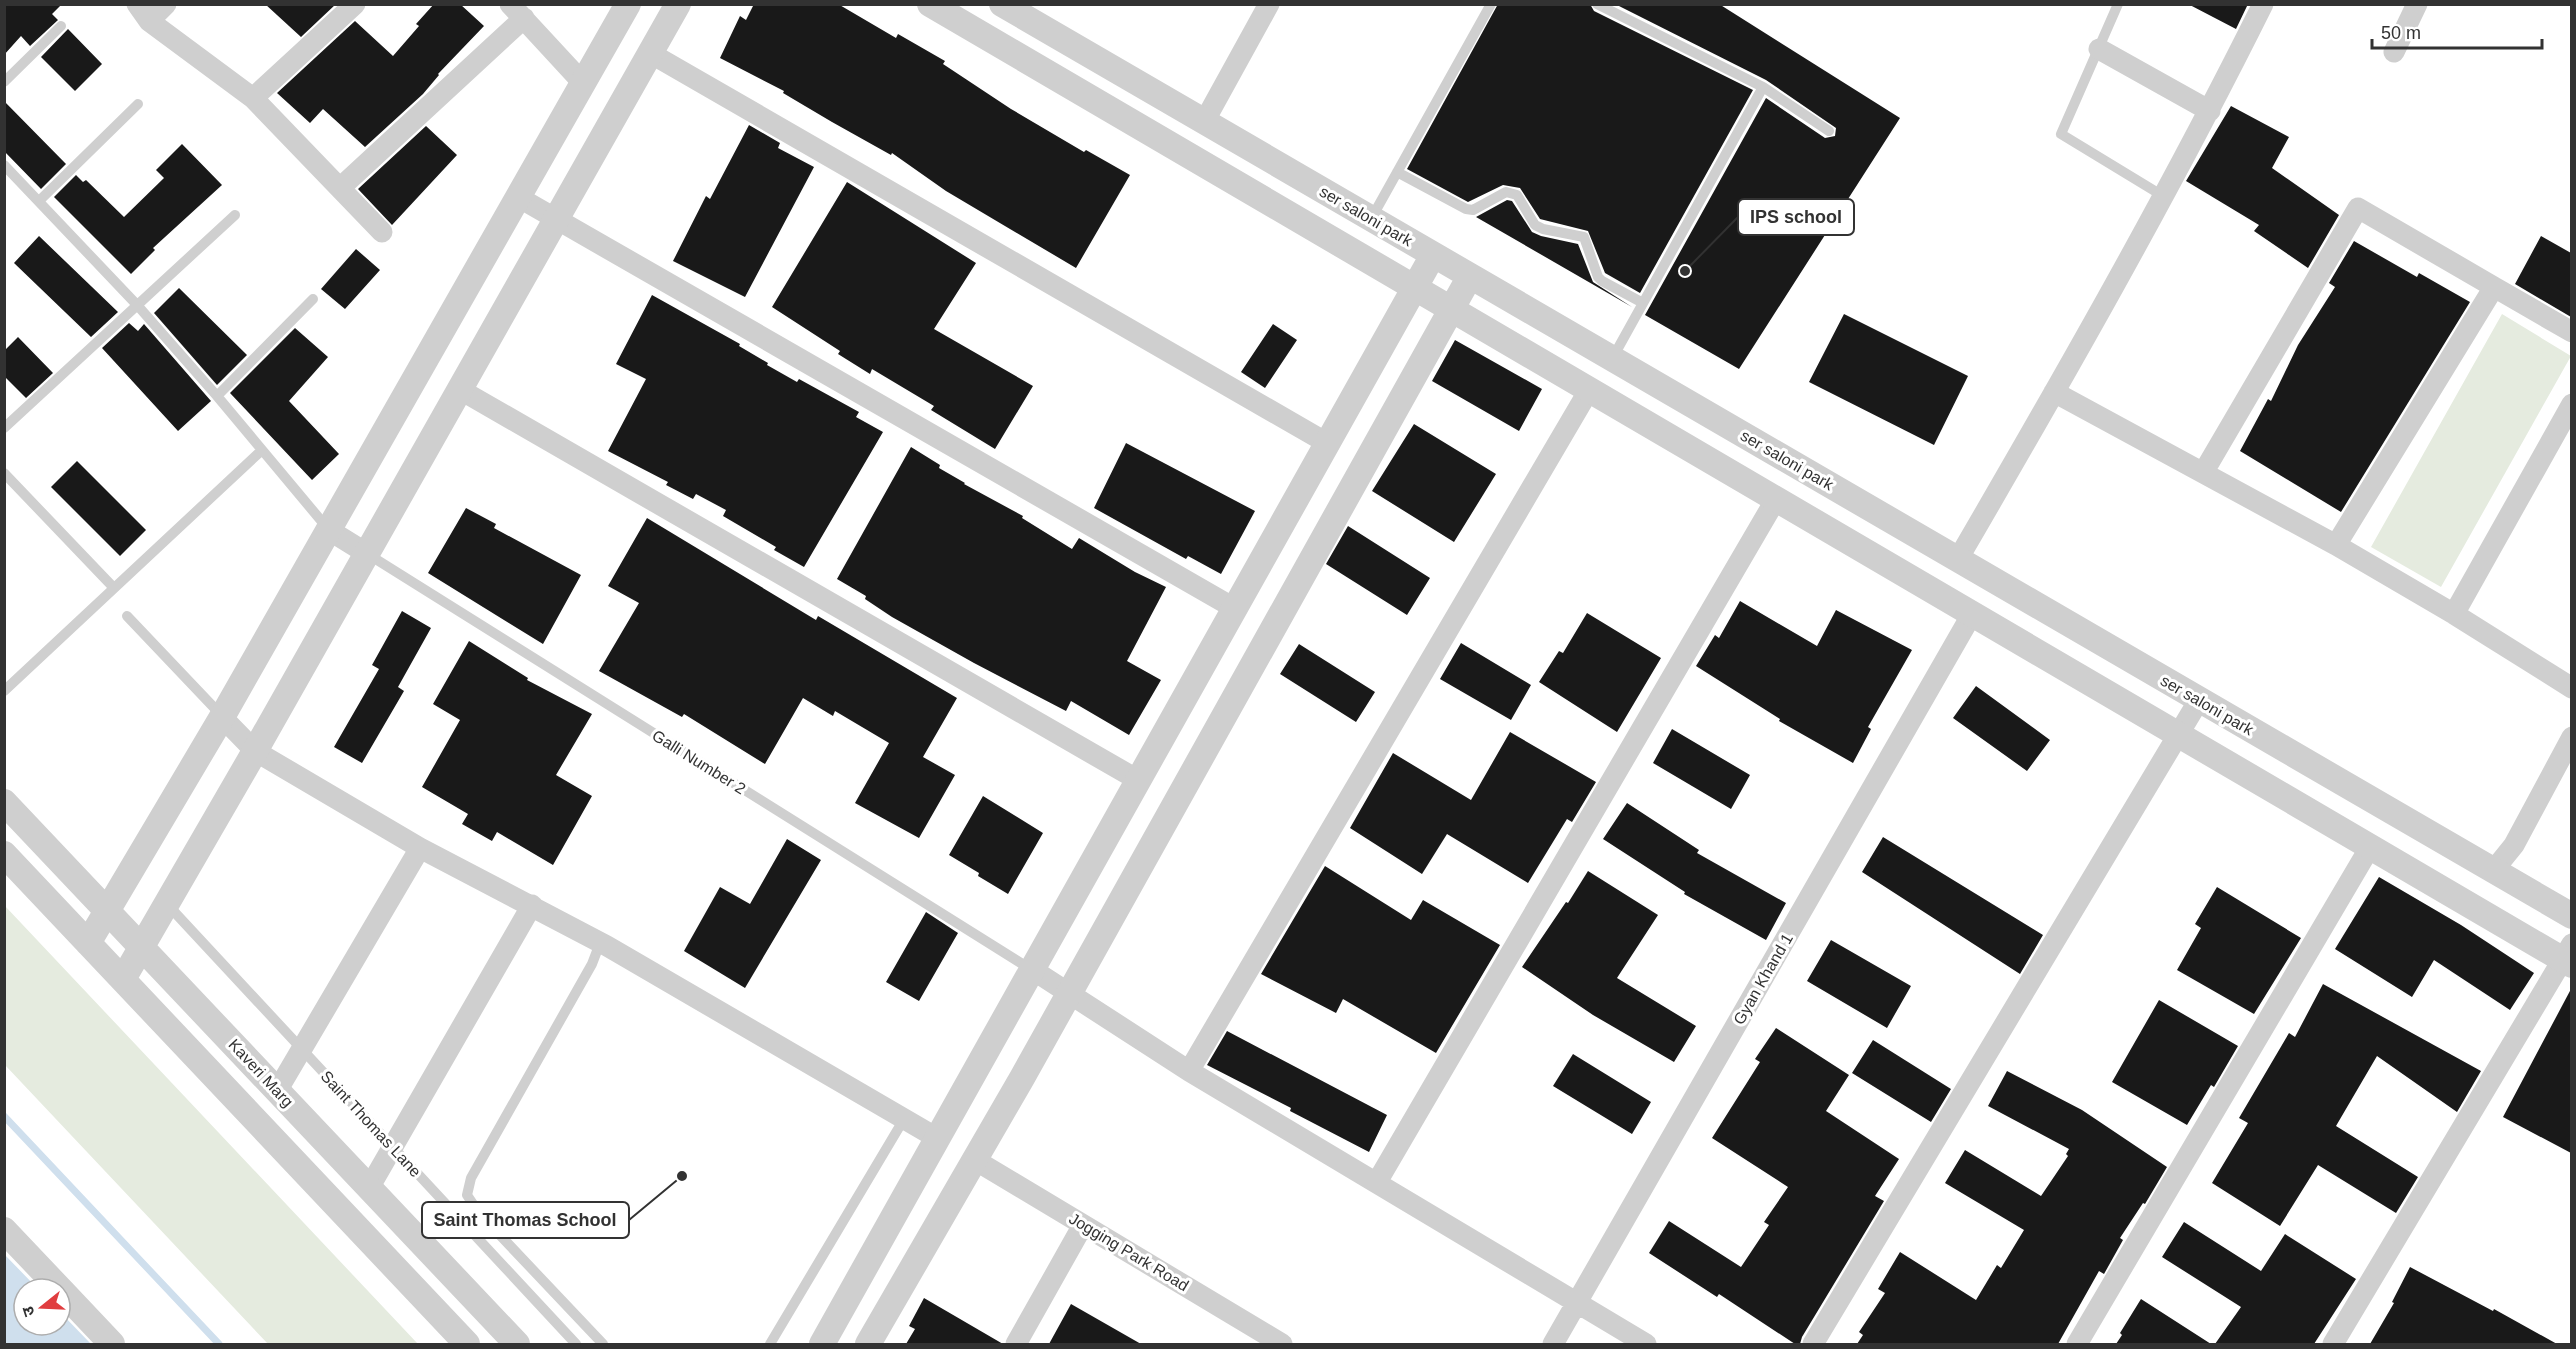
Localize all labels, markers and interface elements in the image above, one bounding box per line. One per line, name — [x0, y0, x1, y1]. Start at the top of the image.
scale bar — [2372, 12, 2542, 50]
text: 50 m — [2381, 23, 2421, 43]
street label: ser saloni park — [1317, 183, 1416, 250]
callout: IPS school — [1738, 199, 1854, 235]
text: IPS school — [1750, 207, 1842, 227]
street label: ser saloni park — [1738, 427, 1837, 494]
street label: ser saloni park — [2158, 672, 2257, 739]
street label: Galli Number 2 — [649, 727, 749, 798]
street label: Gyan Khand 1 — [1730, 930, 1796, 1028]
street label: Kaveri Marg — [225, 1036, 297, 1110]
street label: Saint Thomas Lane — [318, 1068, 424, 1181]
callout: Saint Thomas School — [422, 1202, 629, 1238]
text: Saint Thomas School — [433, 1210, 617, 1230]
street label: Jogging Park Road — [1066, 1210, 1192, 1294]
north arrow — [12, 1277, 72, 1337]
text: उ — [18, 1304, 38, 1319]

